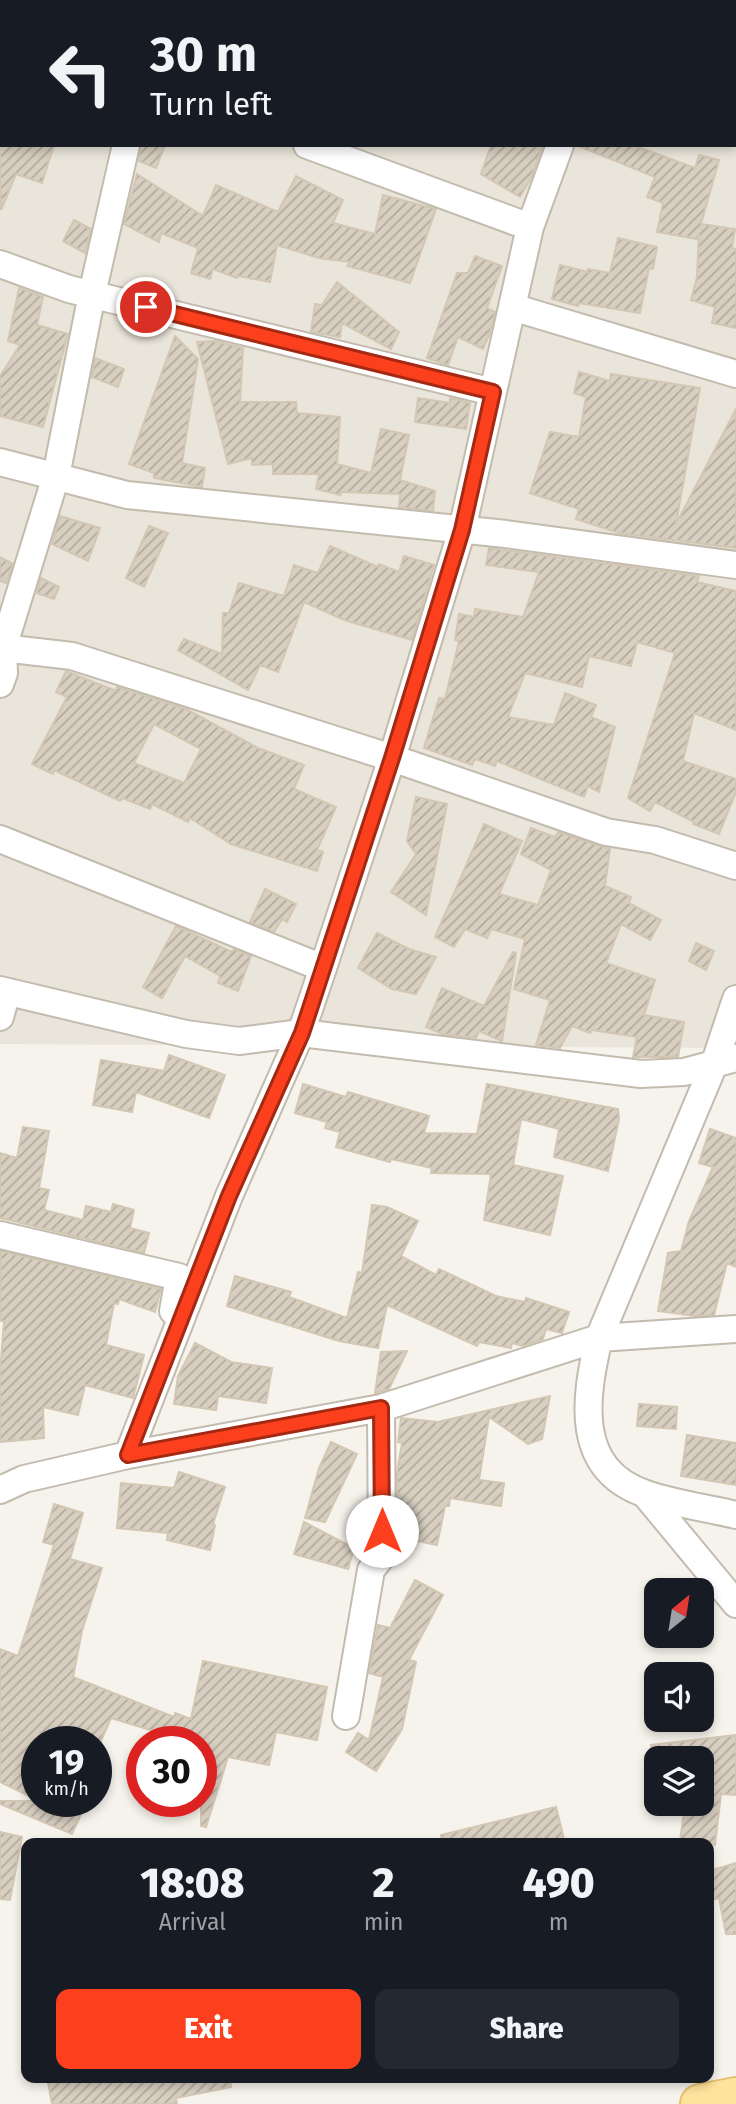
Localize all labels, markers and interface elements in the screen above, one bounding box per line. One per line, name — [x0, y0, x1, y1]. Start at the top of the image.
text: 30 m — [150, 25, 257, 84]
icon: left — [35, 28, 126, 119]
text: Turn left — [150, 85, 272, 123]
pin — [116, 277, 176, 337]
icon: arrive — [127, 288, 165, 326]
position arrow — [345, 1494, 419, 1568]
north arrow — [644, 1578, 714, 1648]
map controls — [644, 1578, 714, 1816]
button: sound — [644, 1662, 714, 1732]
speed limit sign: 30 — [126, 1726, 217, 1817]
text: 19 — [49, 1741, 84, 1783]
button: layers — [644, 1746, 714, 1816]
text: km/h — [44, 1778, 89, 1800]
text: 18:08 — [140, 1858, 245, 1908]
text: 2 — [373, 1858, 395, 1908]
text: 490 — [523, 1858, 595, 1908]
text: Arrival — [159, 1908, 226, 1936]
text: min — [364, 1908, 403, 1936]
text: m — [549, 1908, 569, 1936]
button: Exit — [56, 1989, 361, 2069]
button: Share — [375, 1989, 679, 2069]

